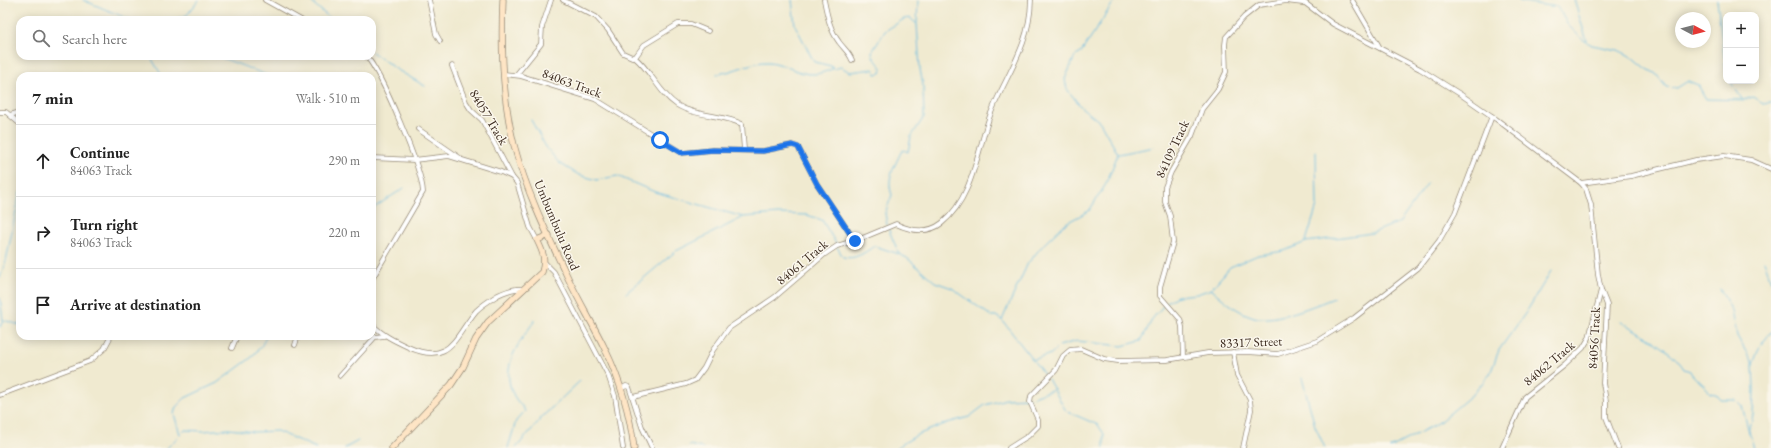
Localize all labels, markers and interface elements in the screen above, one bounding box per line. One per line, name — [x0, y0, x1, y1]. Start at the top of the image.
north arrow — [1675, 12, 1711, 48]
map controls — [1723, 12, 1759, 84]
button: + — [1723, 12, 1759, 48]
search box — [16, 16, 376, 60]
icon: search — [30, 27, 52, 49]
text: Search here — [62, 29, 127, 48]
button: − — [1723, 48, 1759, 84]
street label: 84063 Track — [540, 64, 605, 102]
street label: 84057 Track — [466, 86, 513, 149]
text: 7 min — [32, 87, 73, 109]
text: Walk · 510 m — [296, 90, 360, 107]
street label: 84109 Track — [1151, 116, 1193, 181]
route start — [651, 131, 669, 149]
text: Continue — [70, 143, 130, 162]
icon: ahead — [32, 150, 54, 172]
text: 290 m — [329, 152, 360, 169]
text: 84063 Track — [70, 162, 132, 179]
street label: Umbumbulu Road — [530, 177, 584, 273]
text: Turn right — [70, 215, 138, 234]
icon: right — [32, 222, 54, 244]
text: 220 m — [329, 224, 360, 241]
route end — [846, 232, 864, 250]
text: 84063 Track — [70, 234, 132, 251]
street label: 84061 Track — [773, 235, 832, 288]
icon: arrive — [32, 294, 54, 316]
text: Arrive at destination — [70, 295, 201, 314]
street label: 84056 Track — [1584, 306, 1604, 369]
street label: 83317 Street — [1220, 332, 1282, 352]
street label: 84062 Track — [1520, 336, 1579, 389]

